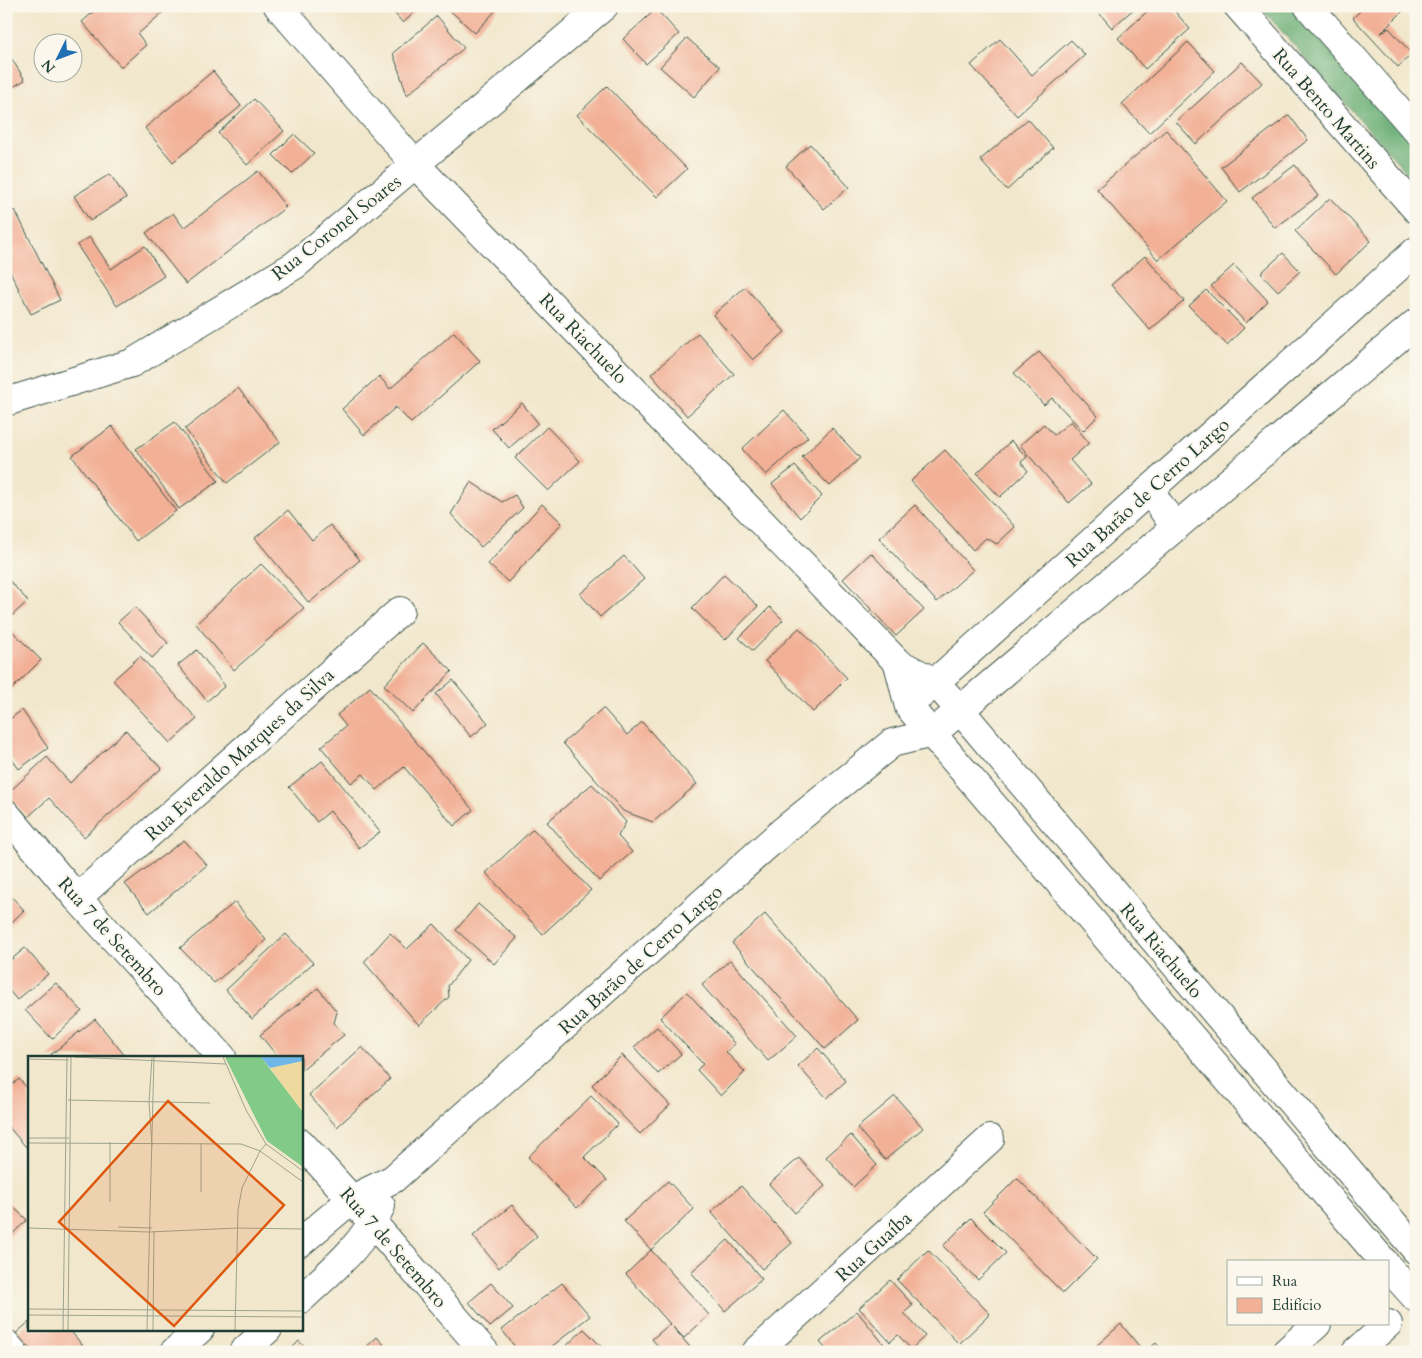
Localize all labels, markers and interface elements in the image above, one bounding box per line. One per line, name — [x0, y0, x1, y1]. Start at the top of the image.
north arrow — [32, 32, 82, 82]
street label: Rua Bento Martins — [1267, 43, 1386, 175]
text: N — [38, 55, 60, 77]
street label: Rua Coronel Soares — [266, 169, 407, 287]
street label: Rua Riachuelo — [533, 288, 633, 390]
street label: Rua Barão de Cerro Largo — [1060, 412, 1235, 573]
street label: Rua Everaldo Marques da Silva — [139, 662, 340, 847]
street label: Rua 7 de Setembro — [52, 872, 173, 1002]
street label: Rua Barão de Cerro Largo — [553, 879, 728, 1040]
street label: Rua Riachuelo — [1114, 898, 1209, 1004]
inset map — [28, 1056, 302, 1330]
street label: Rua 7 de Setembro — [334, 1182, 453, 1313]
street label: Rua Guaíba — [830, 1206, 917, 1288]
legend — [1227, 1260, 1390, 1326]
text: Rua — [1272, 1271, 1298, 1291]
text: Edifício — [1272, 1295, 1321, 1315]

